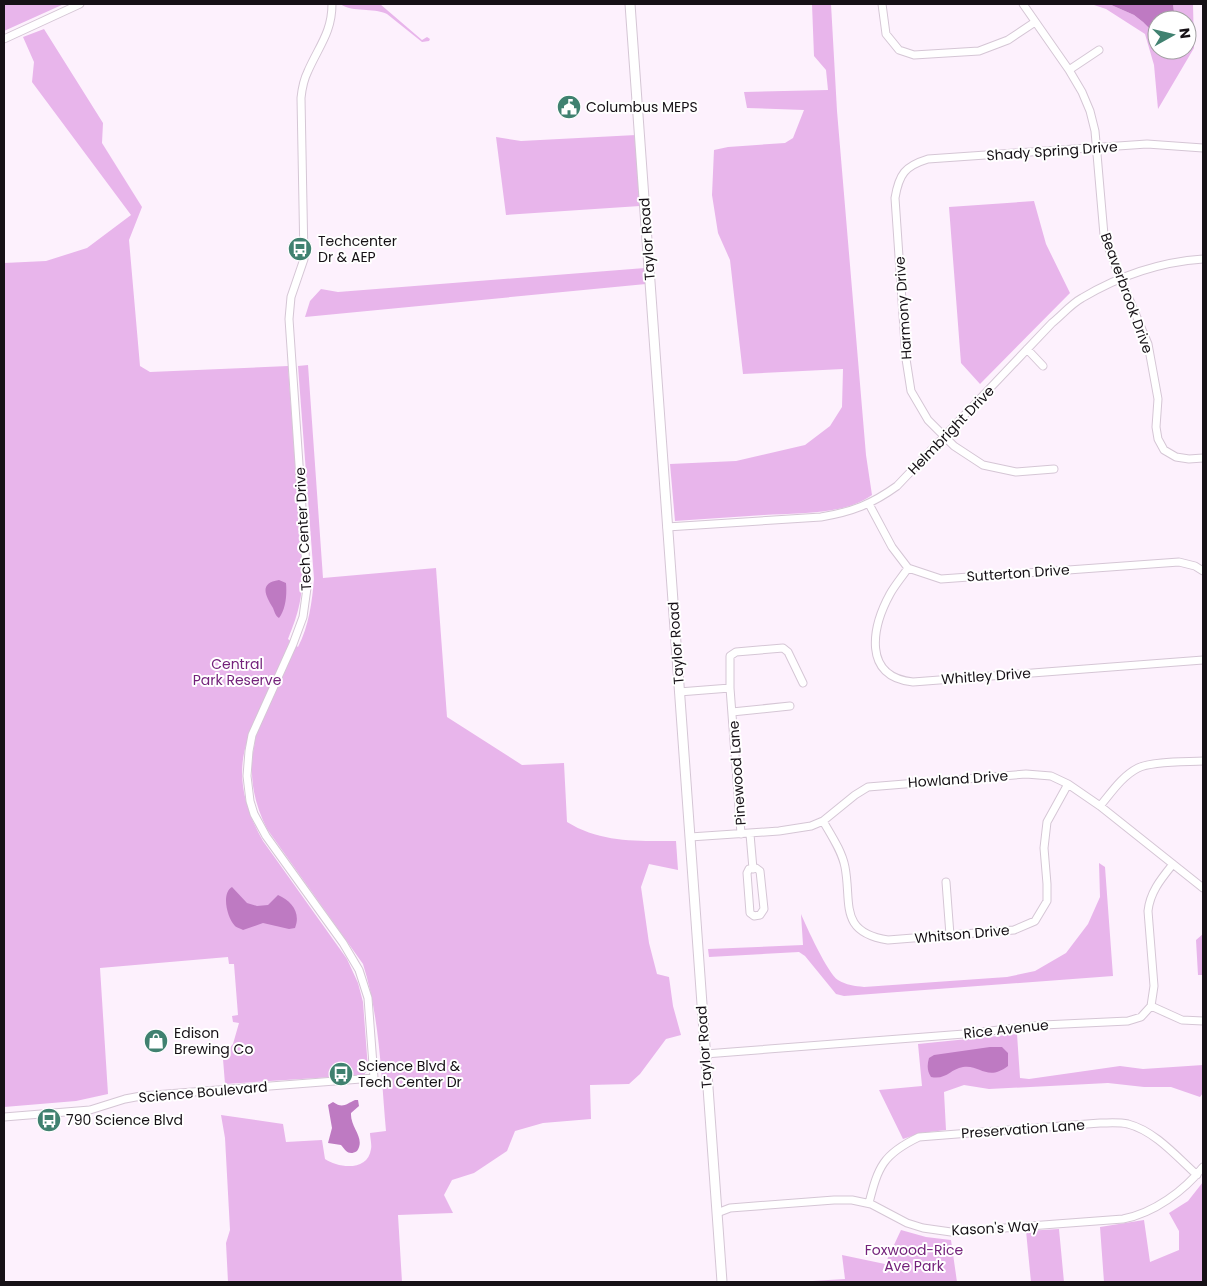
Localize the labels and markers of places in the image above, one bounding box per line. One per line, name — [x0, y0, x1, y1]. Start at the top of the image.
public building icon: Columbus MEPS — [556, 94, 582, 120]
place label: Columbus MEPS — [586, 97, 698, 117]
place label: Techcenter Dr & AEP — [318, 231, 397, 267]
bus stop icon: Techcenter Dr & AEP — [287, 236, 313, 262]
place label: Edison Brewing Co — [174, 1023, 253, 1059]
shop icon: Edison Brewing Co — [143, 1028, 169, 1054]
place label: Science Blvd & Tech Center Dr — [358, 1056, 462, 1092]
bus stop icon: Science Blvd & Tech Center Dr — [328, 1061, 354, 1087]
bus stop icon: 790 Science Blvd — [36, 1107, 62, 1133]
place label: 790 Science Blvd — [66, 1110, 183, 1130]

